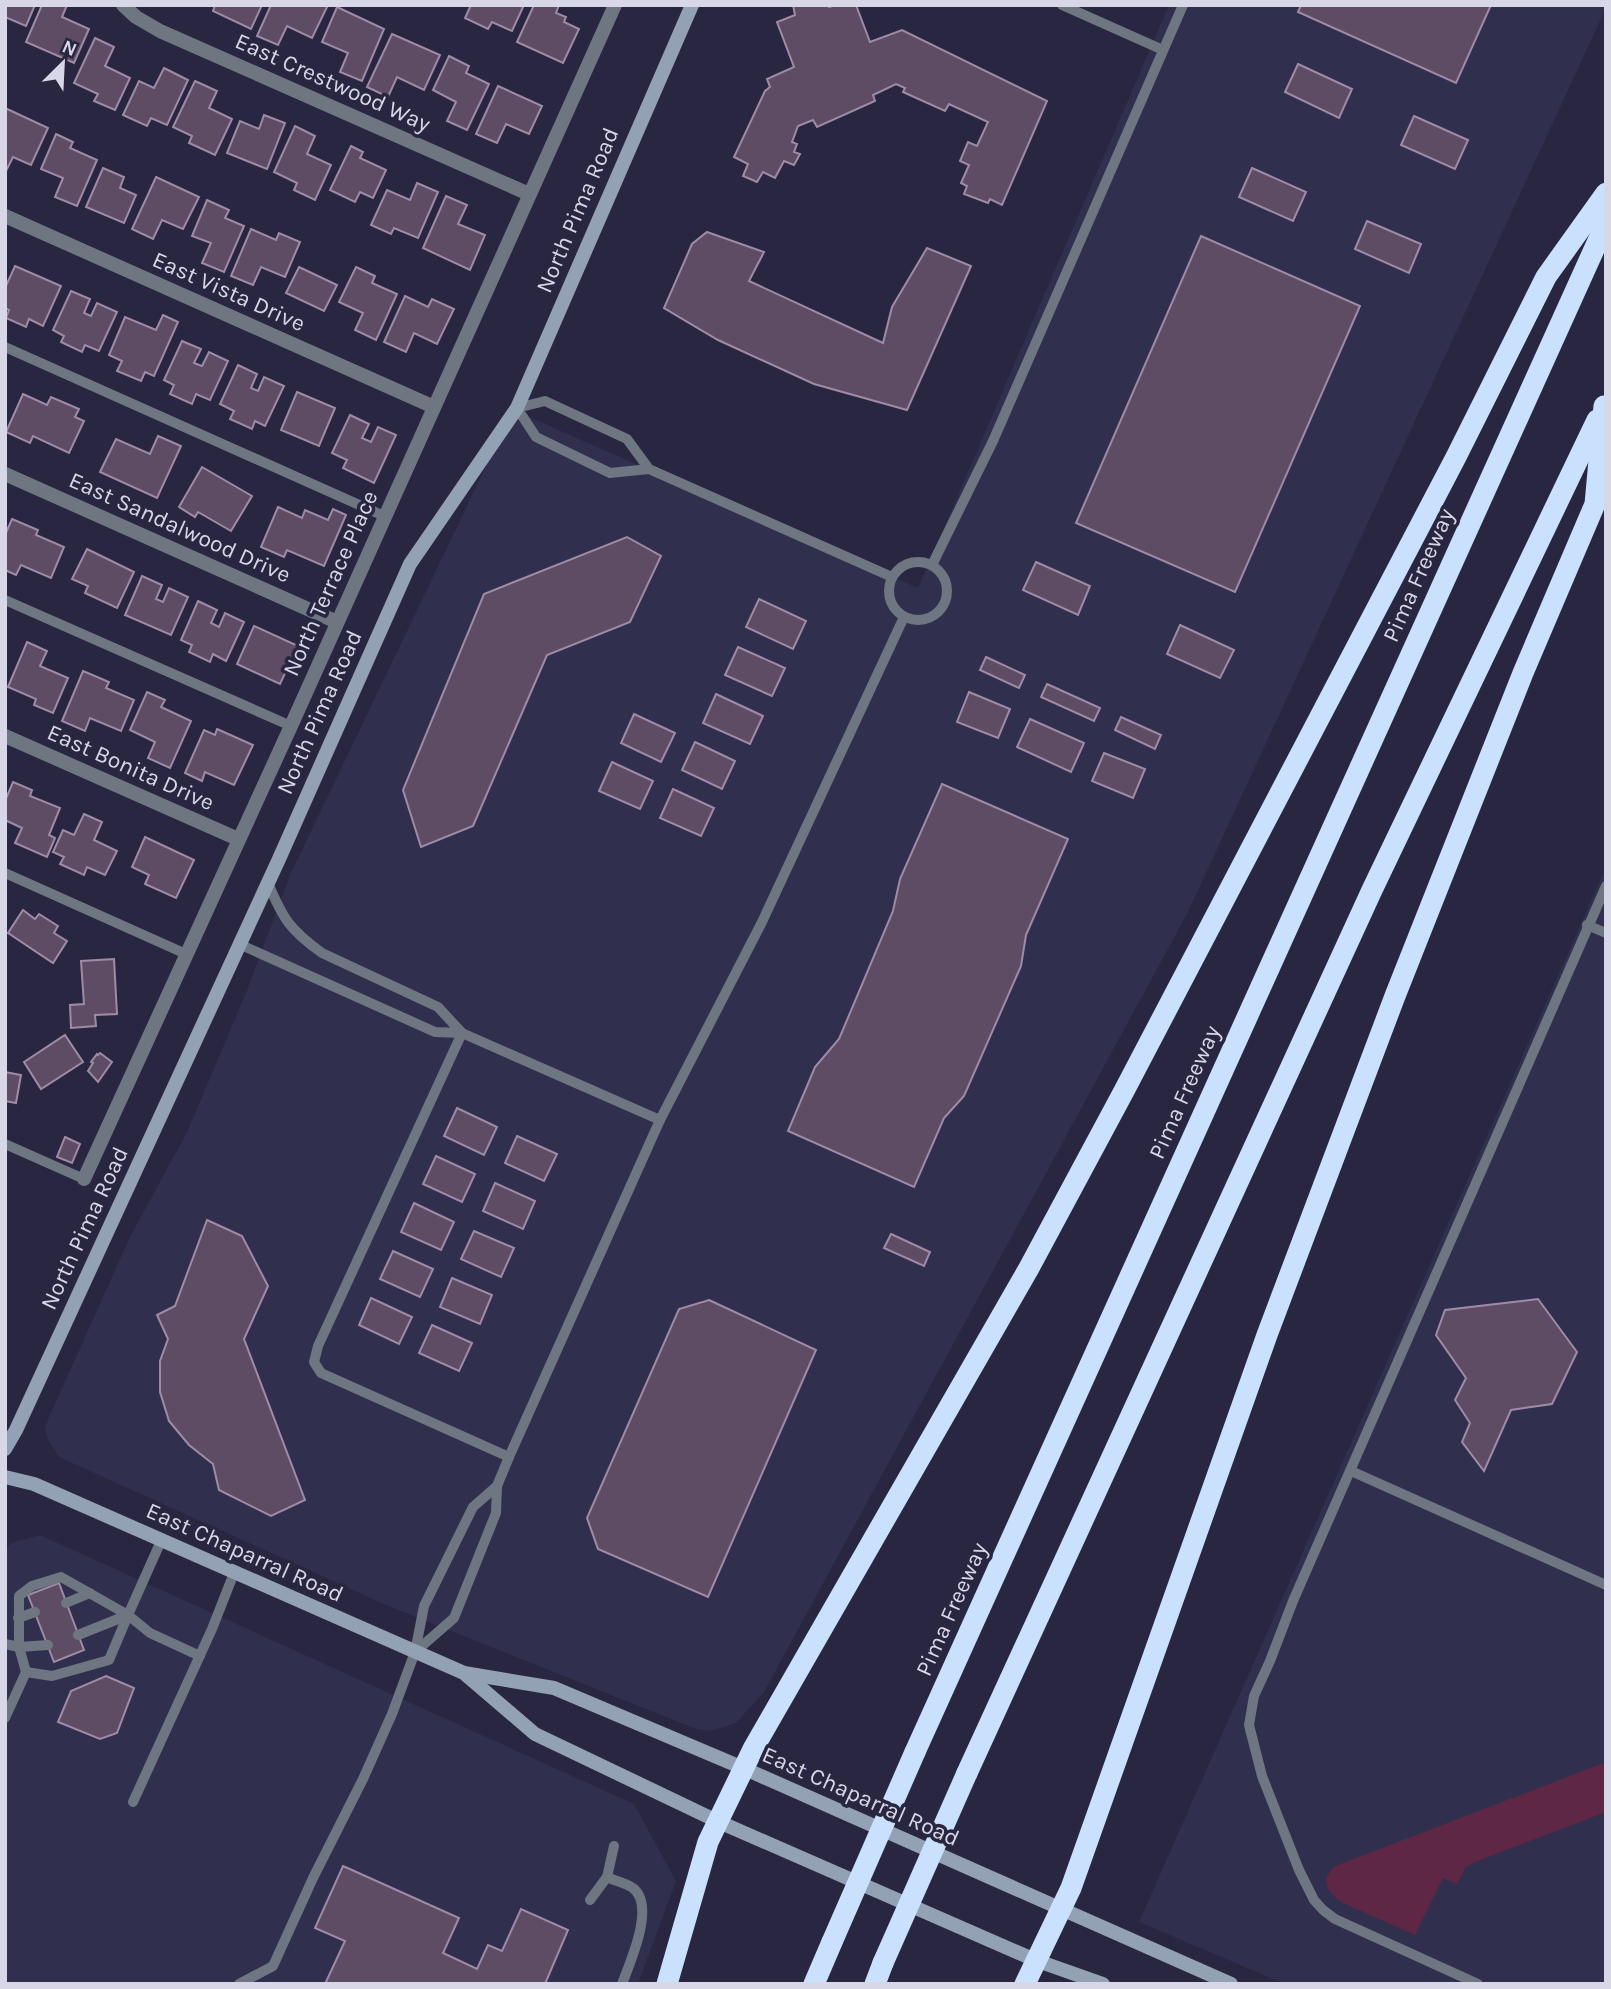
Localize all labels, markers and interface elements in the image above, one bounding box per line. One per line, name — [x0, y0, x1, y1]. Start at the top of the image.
street label: East Crestwood Way — [231, 27, 435, 138]
north arrow — [28, 28, 98, 98]
text: N — [59, 36, 80, 61]
street label: North Pima Road — [530, 124, 624, 297]
street label: East Vista Drive — [148, 246, 309, 337]
street label: East Sandalwood Drive — [65, 466, 295, 589]
street label: North Terrace Place — [277, 486, 383, 680]
street label: Pima Freeway — [1377, 504, 1460, 646]
street label: North Pima Road — [271, 626, 368, 798]
street label: East Bonita Drive — [43, 719, 218, 816]
street label: Pima Freeway — [1143, 1021, 1226, 1163]
street label: North Pima Road — [35, 1142, 134, 1314]
street label: East Chaparral Road — [142, 1497, 347, 1608]
street label: Pima Freeway — [910, 1538, 993, 1680]
street label: East Chaparral Road — [758, 1741, 963, 1852]

